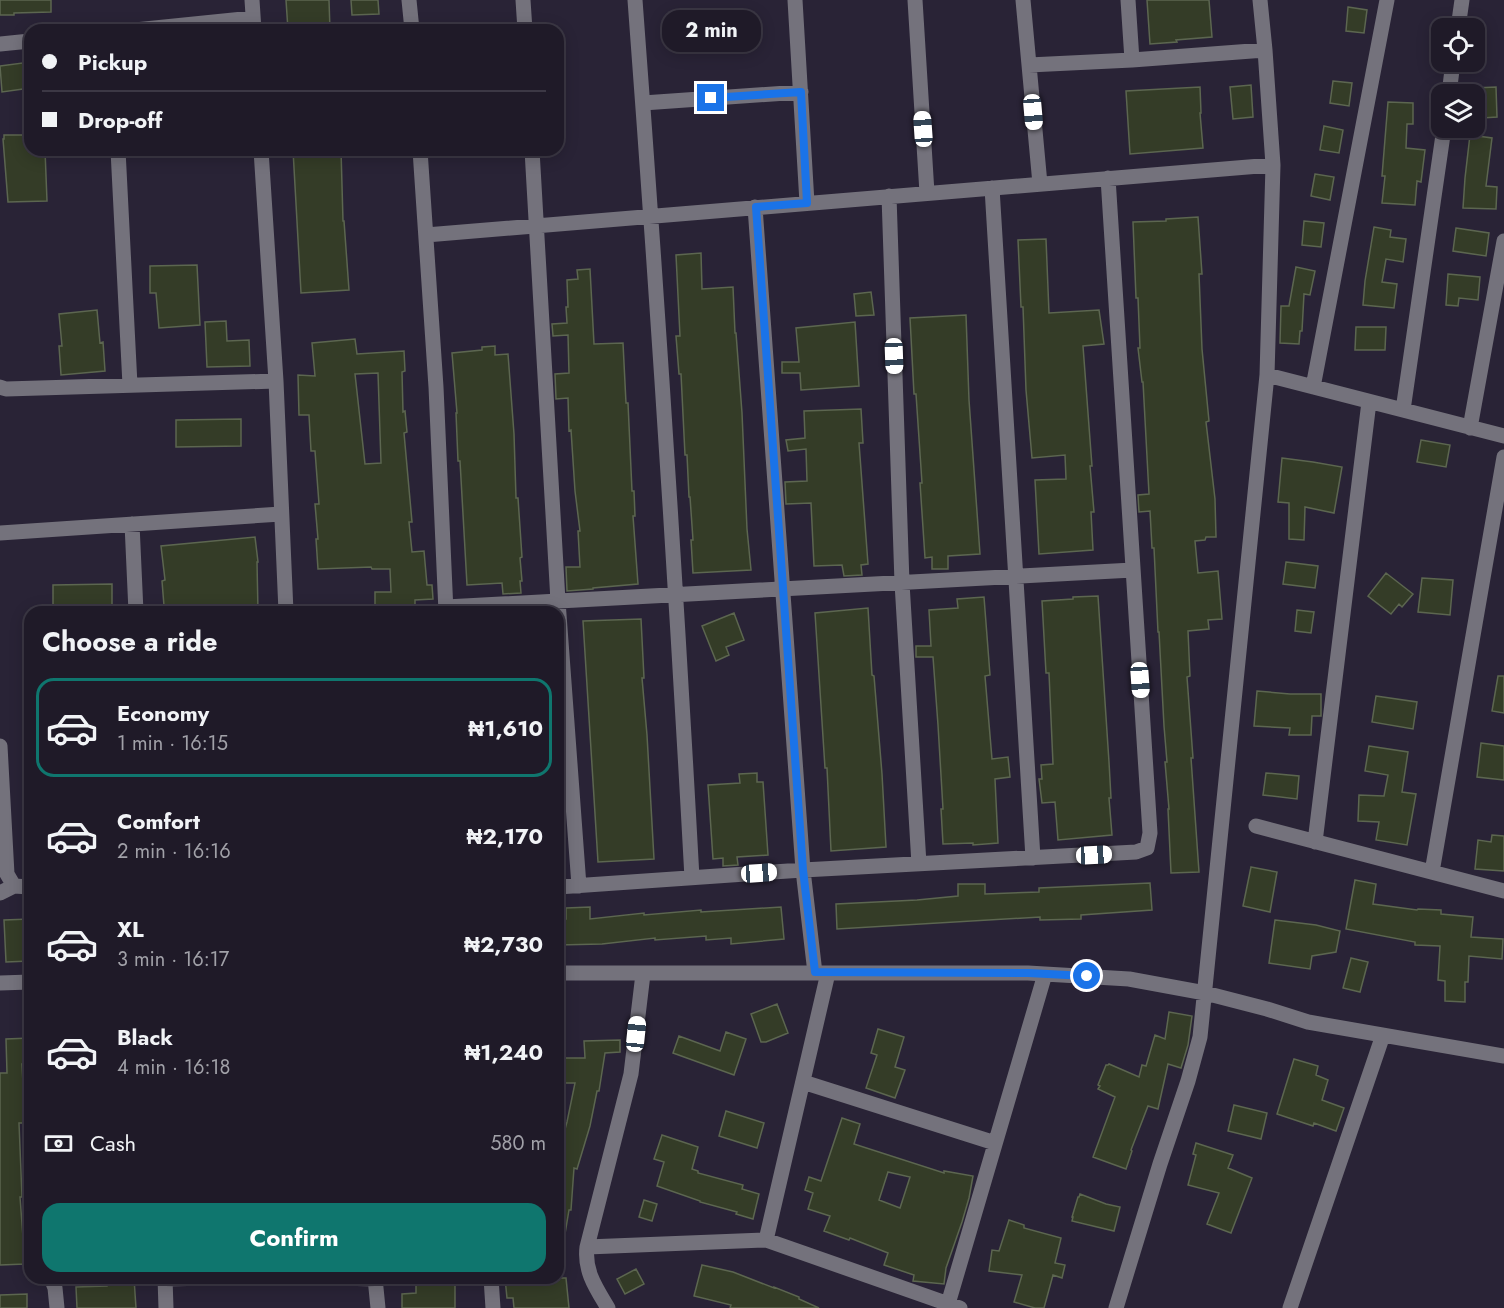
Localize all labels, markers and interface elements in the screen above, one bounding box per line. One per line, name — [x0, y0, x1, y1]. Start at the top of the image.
callout: 2 min — [662, 11, 760, 53]
text: 2 min — [685, 16, 738, 45]
map controls — [1431, 18, 1485, 138]
button: locate — [1431, 18, 1485, 72]
text: Pickup — [78, 46, 147, 78]
route end — [697, 84, 724, 111]
button: layers — [1431, 84, 1485, 138]
car — [1022, 93, 1044, 131]
text: Drop-off — [78, 104, 162, 136]
car — [913, 110, 933, 148]
car — [884, 338, 904, 374]
text: Choose a ride — [42, 622, 217, 661]
car — [1130, 661, 1150, 699]
text: Economy — [117, 697, 209, 729]
icon: car — [45, 701, 99, 755]
text: ₦1,610 — [468, 712, 543, 744]
text: 1 min · 16:15 — [117, 729, 228, 758]
text: Comfort — [117, 805, 200, 837]
icon: car — [45, 809, 99, 863]
text: ₦2,170 — [467, 820, 543, 852]
text: 2 min · 16:16 — [117, 837, 231, 866]
car — [1076, 845, 1112, 865]
car — [740, 863, 778, 883]
text: XL — [117, 913, 144, 945]
icon: car — [45, 917, 99, 971]
text: ₦2,730 — [464, 928, 543, 960]
text: 3 min · 16:17 — [117, 945, 229, 974]
route start — [1073, 962, 1100, 989]
car — [625, 1015, 647, 1053]
text: Black — [117, 1021, 173, 1053]
icon: car — [45, 1025, 99, 1079]
text: ₦1,240 — [464, 1036, 543, 1068]
text: 4 min · 16:18 — [117, 1053, 230, 1082]
icon: cash — [42, 1127, 75, 1160]
text: Cash — [90, 1127, 136, 1159]
text: 580 m — [490, 1129, 546, 1158]
button: Confirm — [42, 1203, 546, 1272]

